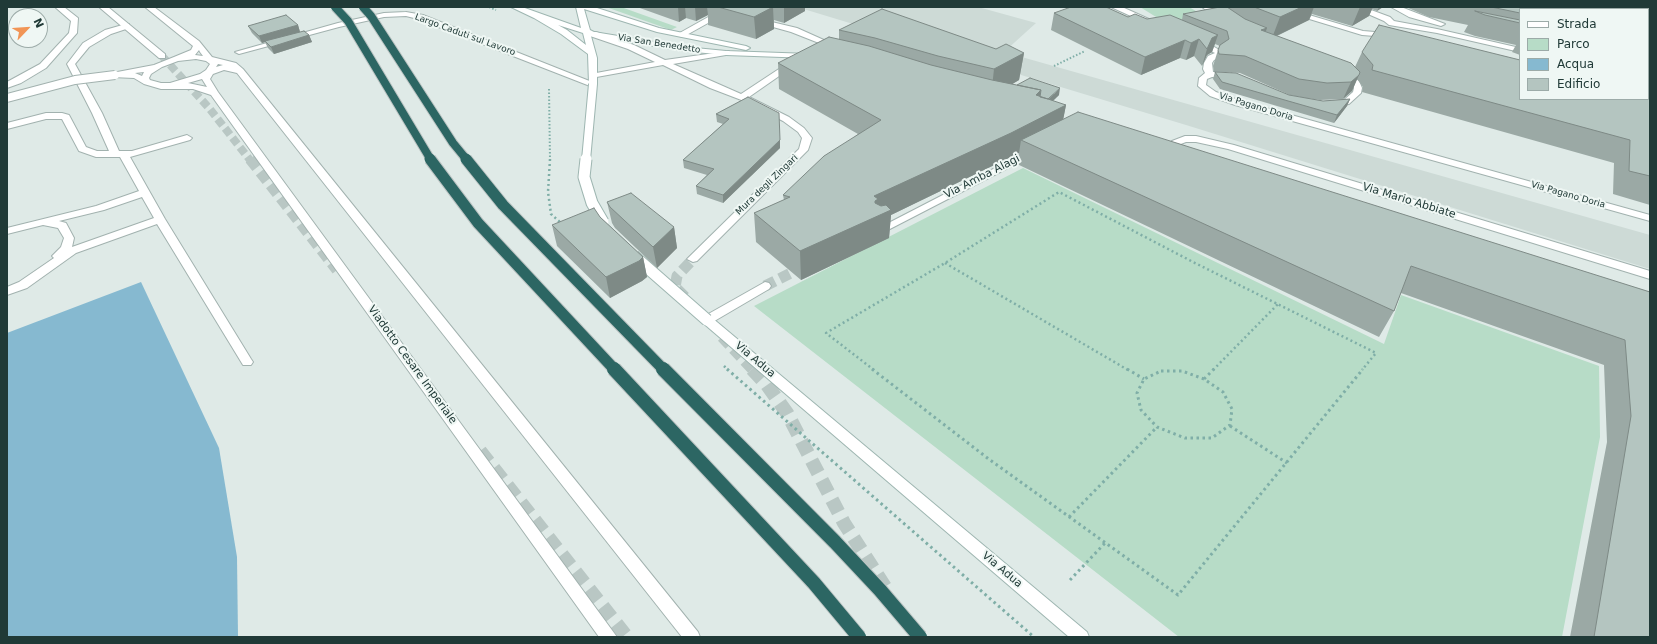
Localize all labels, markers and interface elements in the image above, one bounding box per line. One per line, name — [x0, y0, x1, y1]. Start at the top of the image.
north arrow — [8, 8, 48, 48]
legend — [1519, 8, 1649, 100]
street label: Largo Caduti sul Lavoro — [413, 12, 517, 58]
text: N — [31, 16, 46, 30]
text: Strada — [1557, 17, 1597, 31]
street label: Via San Benedetto — [617, 32, 701, 56]
text: Parco — [1557, 37, 1590, 51]
text: Acqua — [1557, 57, 1594, 71]
text: Edificio — [1557, 77, 1600, 91]
street label: Via Pagano Doria — [1218, 91, 1294, 123]
street label: Via Amba Alagi — [942, 152, 1022, 202]
street label: Mura degli Zingari — [734, 153, 800, 217]
street label: Via Pagano Doria — [1530, 179, 1606, 211]
street label: Via Mario Abbiate — [1361, 181, 1457, 221]
street label: Viadotto Cesare Imperiale — [365, 303, 459, 427]
street label: Via Adua — [732, 339, 778, 381]
street label: Via Adua — [979, 549, 1025, 591]

